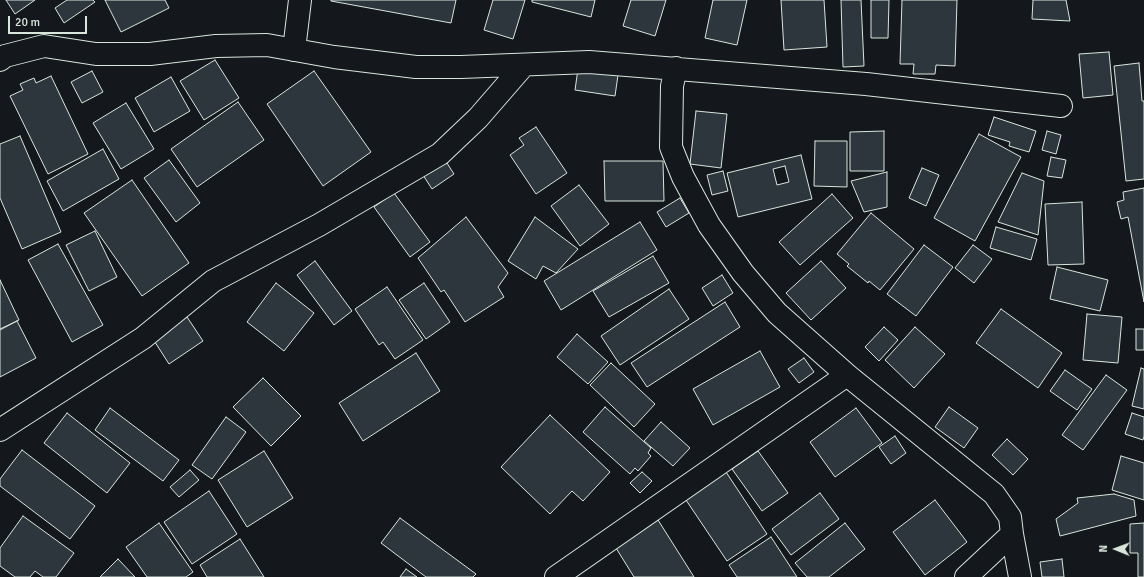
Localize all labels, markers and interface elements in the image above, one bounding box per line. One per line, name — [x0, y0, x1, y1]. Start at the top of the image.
scale bar — [10, 8, 89, 34]
text: 20 m — [15, 15, 40, 30]
north arrow — [1096, 529, 1136, 569]
text: N — [1097, 545, 1110, 553]

